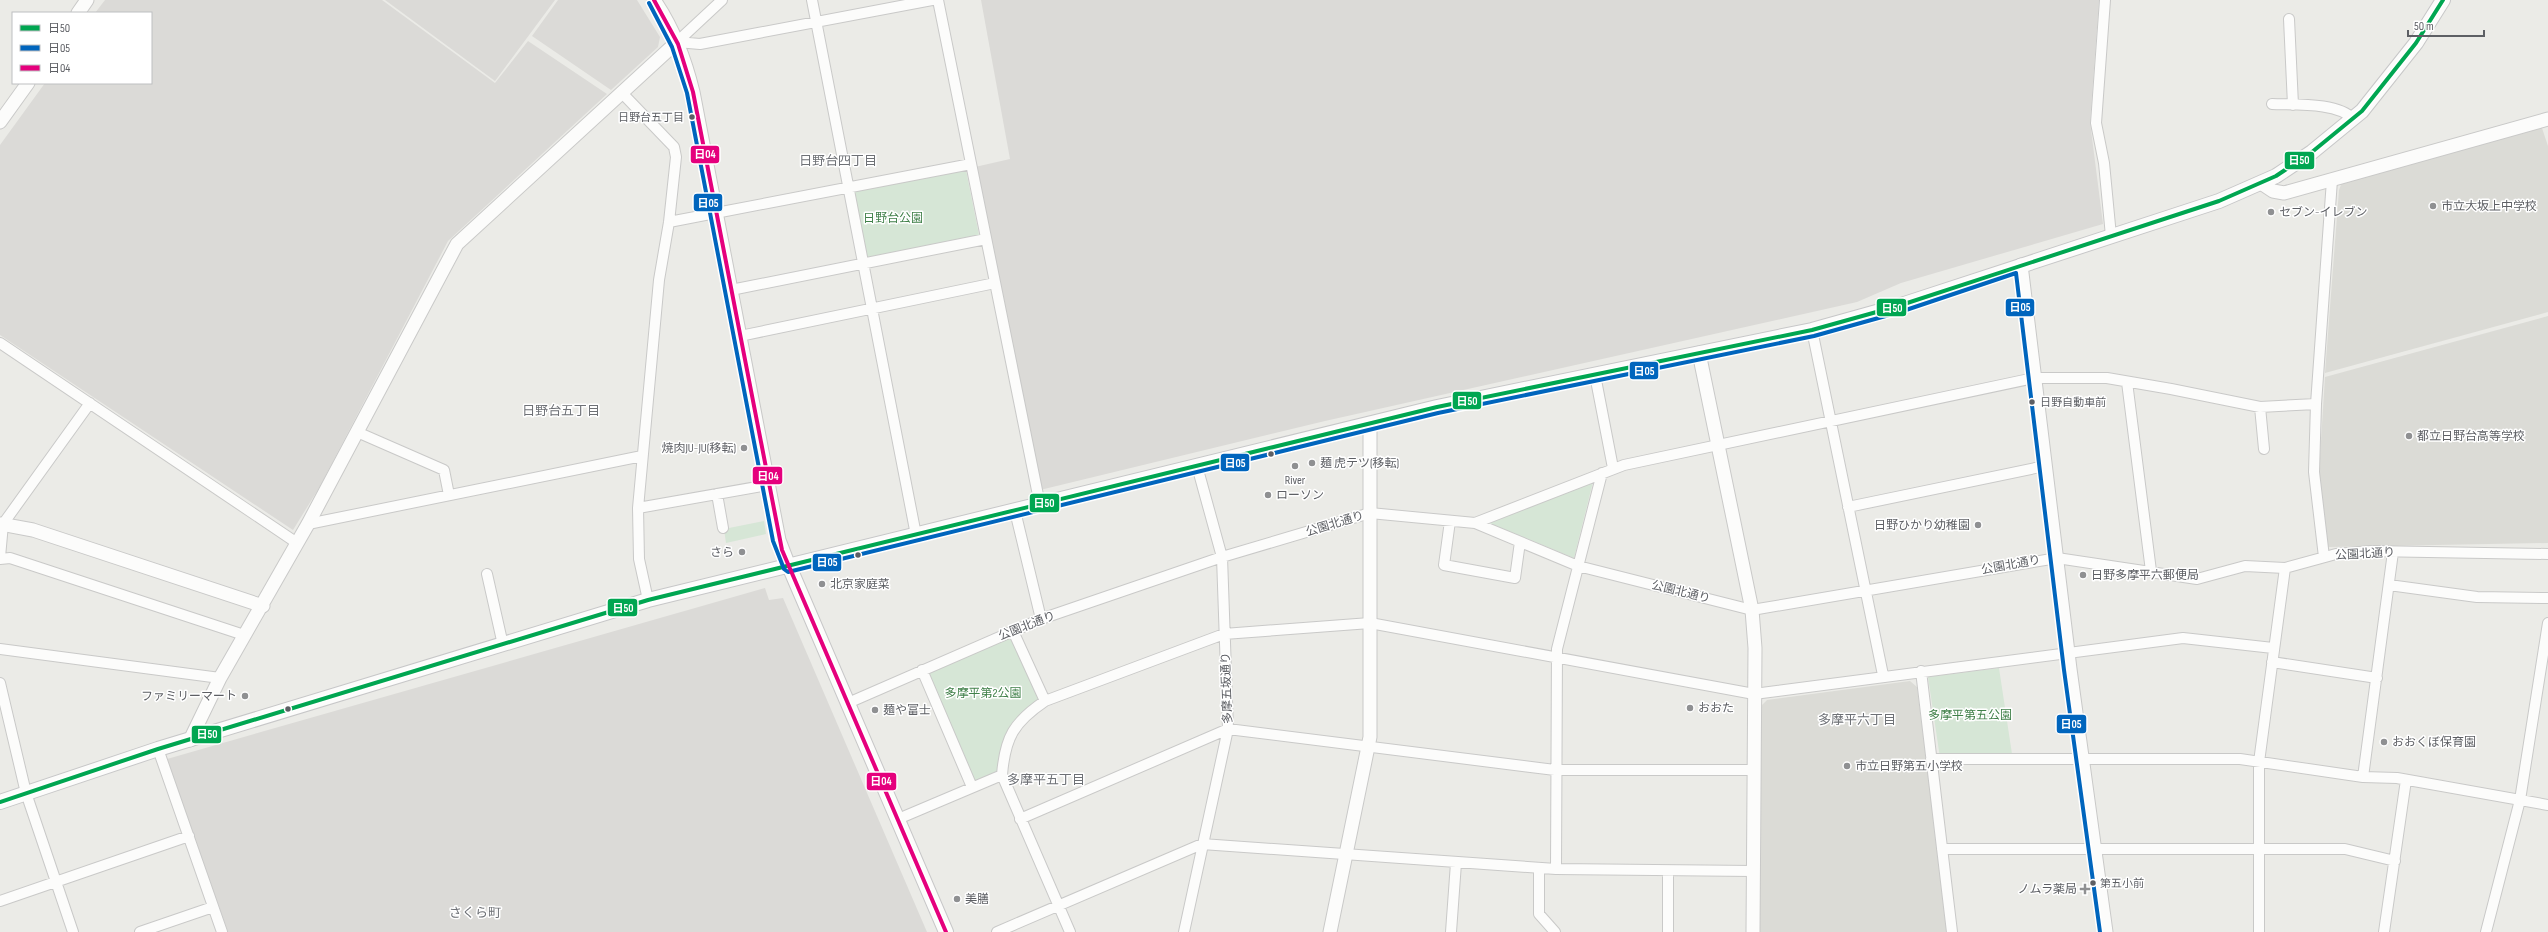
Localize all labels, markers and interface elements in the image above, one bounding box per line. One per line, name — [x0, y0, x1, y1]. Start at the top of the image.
legend — [12, 12, 152, 84]
scale bar — [2408, 12, 2484, 38]
text: 50 m — [2414, 19, 2434, 34]
text: 日50 — [48, 21, 70, 36]
text: 日05 — [48, 41, 70, 56]
text: 日04 — [48, 61, 70, 76]
place label: 日野台五丁目 — [618, 111, 684, 124]
marker: 日野台五丁目 — [687, 112, 697, 122]
line badge: 日04 — [690, 145, 720, 164]
text: 日04 — [694, 148, 716, 161]
line badge: 日50 — [2284, 151, 2315, 170]
district label: 日野台四丁目 — [799, 153, 877, 169]
text: 日50 — [2288, 154, 2310, 167]
line badge: 日05 — [693, 193, 723, 212]
text: 日05 — [697, 197, 719, 210]
place label: 市立大坂上中学校 — [2441, 199, 2537, 214]
marker: 市立大坂上中学校 — [2428, 201, 2438, 211]
place label: セブン-イレブン — [2279, 205, 2367, 220]
marker: セブン-イレブン — [2266, 207, 2276, 217]
park label: 日野台公園 — [863, 211, 923, 226]
line badge: 日50 — [1876, 298, 1907, 317]
line badge: 日05 — [2005, 298, 2035, 317]
text: 日05 — [2009, 301, 2031, 314]
text: 日50 — [1881, 302, 1903, 315]
line badge: 日05 — [1629, 361, 1659, 380]
text: 日05 — [1633, 365, 1655, 378]
line badge: 日50 — [1452, 391, 1482, 410]
text: 日50 — [1456, 395, 1478, 408]
place label: 日野自動車前 — [2040, 396, 2106, 409]
marker: 日野自動車前 — [2027, 397, 2037, 407]
district label: 日野台五丁目 — [522, 403, 600, 419]
place label: 都立日野台高等学校 — [2417, 429, 2525, 444]
marker: 都立日野台高等学校 — [2404, 431, 2414, 441]
place label: 焼肉JU-JU(移転) — [661, 441, 736, 456]
marker: 焼肉JU-JU(移転) — [739, 443, 749, 453]
unlabelled marker — [1266, 449, 1276, 459]
line badge: 日05 — [1220, 453, 1250, 472]
place label: 麺 虎テツ(移転) — [1320, 456, 1399, 471]
text: 日05 — [1224, 457, 1246, 470]
marker: 麺 虎テツ(移転) — [1307, 458, 1317, 468]
marker: River — [1290, 461, 1300, 471]
line badge: 日04 — [752, 466, 783, 485]
text: 日04 — [757, 470, 779, 483]
place label: River — [1285, 473, 1306, 488]
place label: ローソン — [1276, 488, 1324, 503]
marker: ローソン — [1263, 490, 1273, 500]
line badge: 日50 — [1029, 493, 1060, 513]
text: 日50 — [1033, 497, 1055, 510]
street label: 公園北通り — [1304, 508, 1366, 540]
place label: 日野ひかり幼稚園 — [1874, 518, 1970, 533]
marker: 日野ひかり幼稚園 — [1973, 520, 1983, 530]
place label: さら — [710, 545, 734, 560]
street label: 公園北通り — [2335, 545, 2395, 563]
marker: さら — [737, 547, 747, 557]
unlabelled marker — [853, 550, 863, 560]
street label: 公園北通り — [1980, 552, 2042, 578]
line badge: 日05 — [812, 553, 842, 572]
text: 日05 — [816, 556, 838, 569]
place label: 日野多摩平六郵便局 — [2091, 568, 2199, 583]
marker: 日野多摩平六郵便局 — [2078, 570, 2088, 580]
place label: 北京家庭菜 — [830, 577, 890, 592]
street label: 公園北通り — [1650, 577, 1712, 607]
marker: 北京家庭菜 — [817, 579, 827, 589]
line badge: 日50 — [607, 598, 638, 617]
text: 日50 — [612, 602, 634, 615]
street label: 公園北通り — [996, 608, 1058, 644]
street label: 多摩五坂通り — [1218, 652, 1236, 724]
park label: 多摩平第2公園 — [945, 686, 1021, 701]
place label: ファミリーマート — [141, 689, 237, 704]
marker: ファミリーマート — [240, 691, 250, 701]
place label: おおた — [1698, 701, 1734, 716]
place label: 麺や富士 — [883, 703, 931, 718]
marker: おおた — [1685, 703, 1695, 713]
unlabelled marker — [283, 704, 293, 714]
marker: 麺や富士 — [870, 705, 880, 715]
park label: 多摩平第五公園 — [1928, 708, 2012, 723]
district label: 多摩平六丁目 — [1818, 712, 1896, 728]
line badge: 日05 — [2056, 714, 2087, 734]
text: 日05 — [2060, 718, 2082, 731]
line badge: 日50 — [191, 725, 222, 744]
text: 日50 — [196, 728, 218, 741]
place label: おおくぼ保育園 — [2392, 735, 2476, 750]
marker: おおくぼ保育園 — [2379, 737, 2389, 747]
place label: 市立日野第五小学校 — [1855, 759, 1963, 774]
marker: 市立日野第五小学校 — [1842, 761, 1852, 771]
line badge: 日04 — [866, 772, 897, 791]
district label: 多摩平五丁目 — [1007, 772, 1085, 788]
text: 日04 — [870, 775, 892, 788]
place label: 第五小前 — [2100, 877, 2144, 890]
marker: 第五小前 — [2088, 878, 2098, 888]
place label: ノムラ薬局 — [2018, 882, 2077, 897]
marker: ノムラ薬局 — [2080, 884, 2090, 894]
place label: 美膳 — [965, 892, 989, 907]
marker: 美膳 — [952, 894, 962, 904]
district label: さくら町 — [449, 905, 501, 921]

